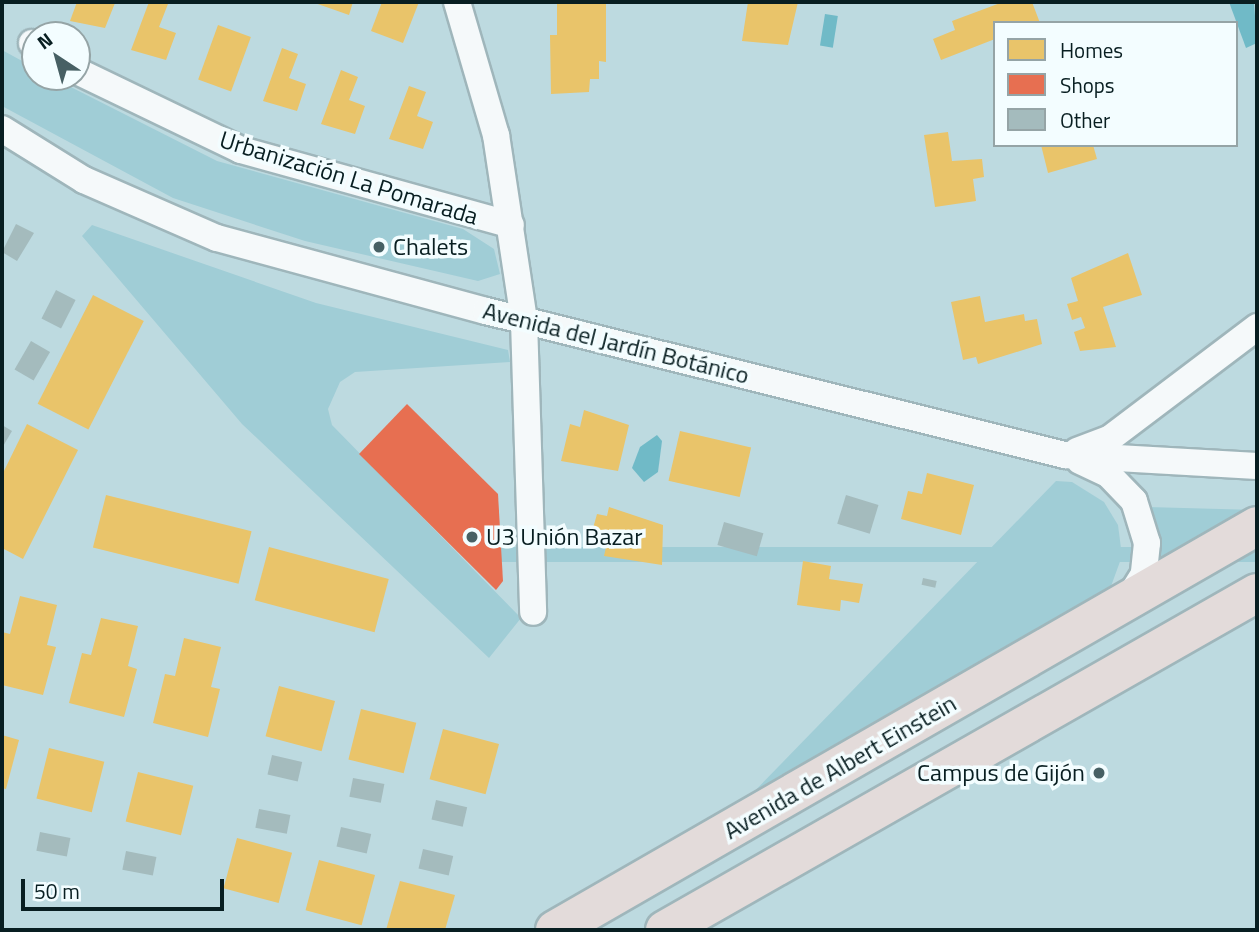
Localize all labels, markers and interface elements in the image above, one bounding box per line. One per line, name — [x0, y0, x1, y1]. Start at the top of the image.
north arrow — [21, 21, 91, 91]
legend — [993, 21, 1238, 147]
text: N — [31, 25, 58, 56]
text: Homes — [1060, 34, 1123, 66]
text: Shops — [1060, 69, 1115, 101]
text: Other — [1060, 104, 1110, 136]
street label: Urbanización La Pomarada — [216, 125, 482, 231]
place label: Chalets — [393, 233, 468, 261]
marker: Chalets — [371, 239, 387, 255]
street label: Avenida del Jardín Botánico — [480, 296, 752, 390]
place label: U3 Unión Bazar — [486, 523, 643, 551]
marker: U3 Unión Bazar — [464, 529, 480, 545]
street label: Avenida de Albert Einstein — [719, 689, 961, 845]
place label: Campus de Gijón — [917, 759, 1085, 787]
marker: Campus de Gijón — [1091, 765, 1107, 781]
scale bar — [24, 866, 228, 910]
text: 50 m — [34, 875, 80, 907]

